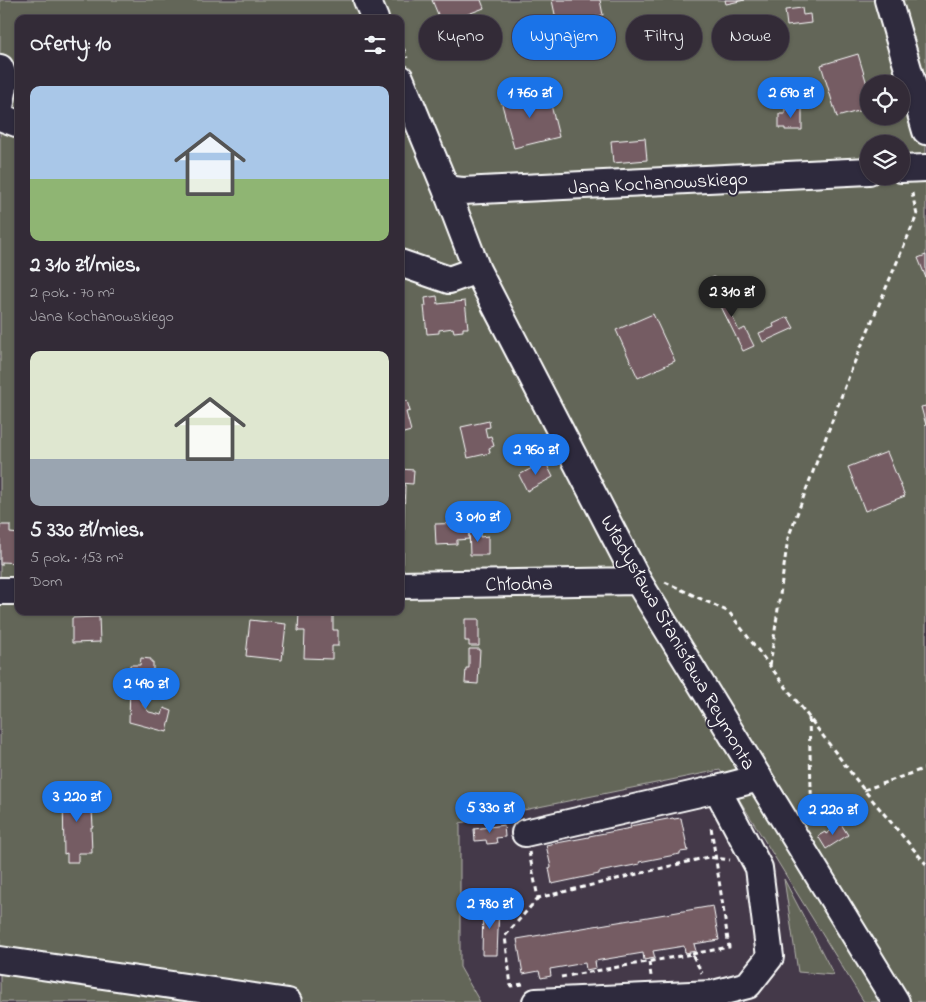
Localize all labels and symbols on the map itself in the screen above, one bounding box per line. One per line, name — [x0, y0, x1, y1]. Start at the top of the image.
pin: 1 760 zł — [478, 76, 582, 119]
pin: 2 690 zł — [739, 76, 843, 119]
street label: Jana Kochanowskiego — [568, 165, 749, 205]
pin: 2 310 zł — [680, 276, 784, 318]
pin: 2 960 zł — [484, 434, 588, 476]
pin: 3 010 zł — [426, 500, 530, 543]
street label: Władysława Stanisława Reymonta — [592, 510, 762, 776]
street label: Chłodna — [485, 570, 553, 601]
pin: 2 490 zł — [94, 668, 198, 710]
pin: 3 220 zł — [25, 780, 129, 823]
pin: 5 330 zł — [438, 792, 542, 834]
pin: 2 220 zł — [781, 794, 885, 836]
pin: 2 780 zł — [438, 888, 542, 930]

